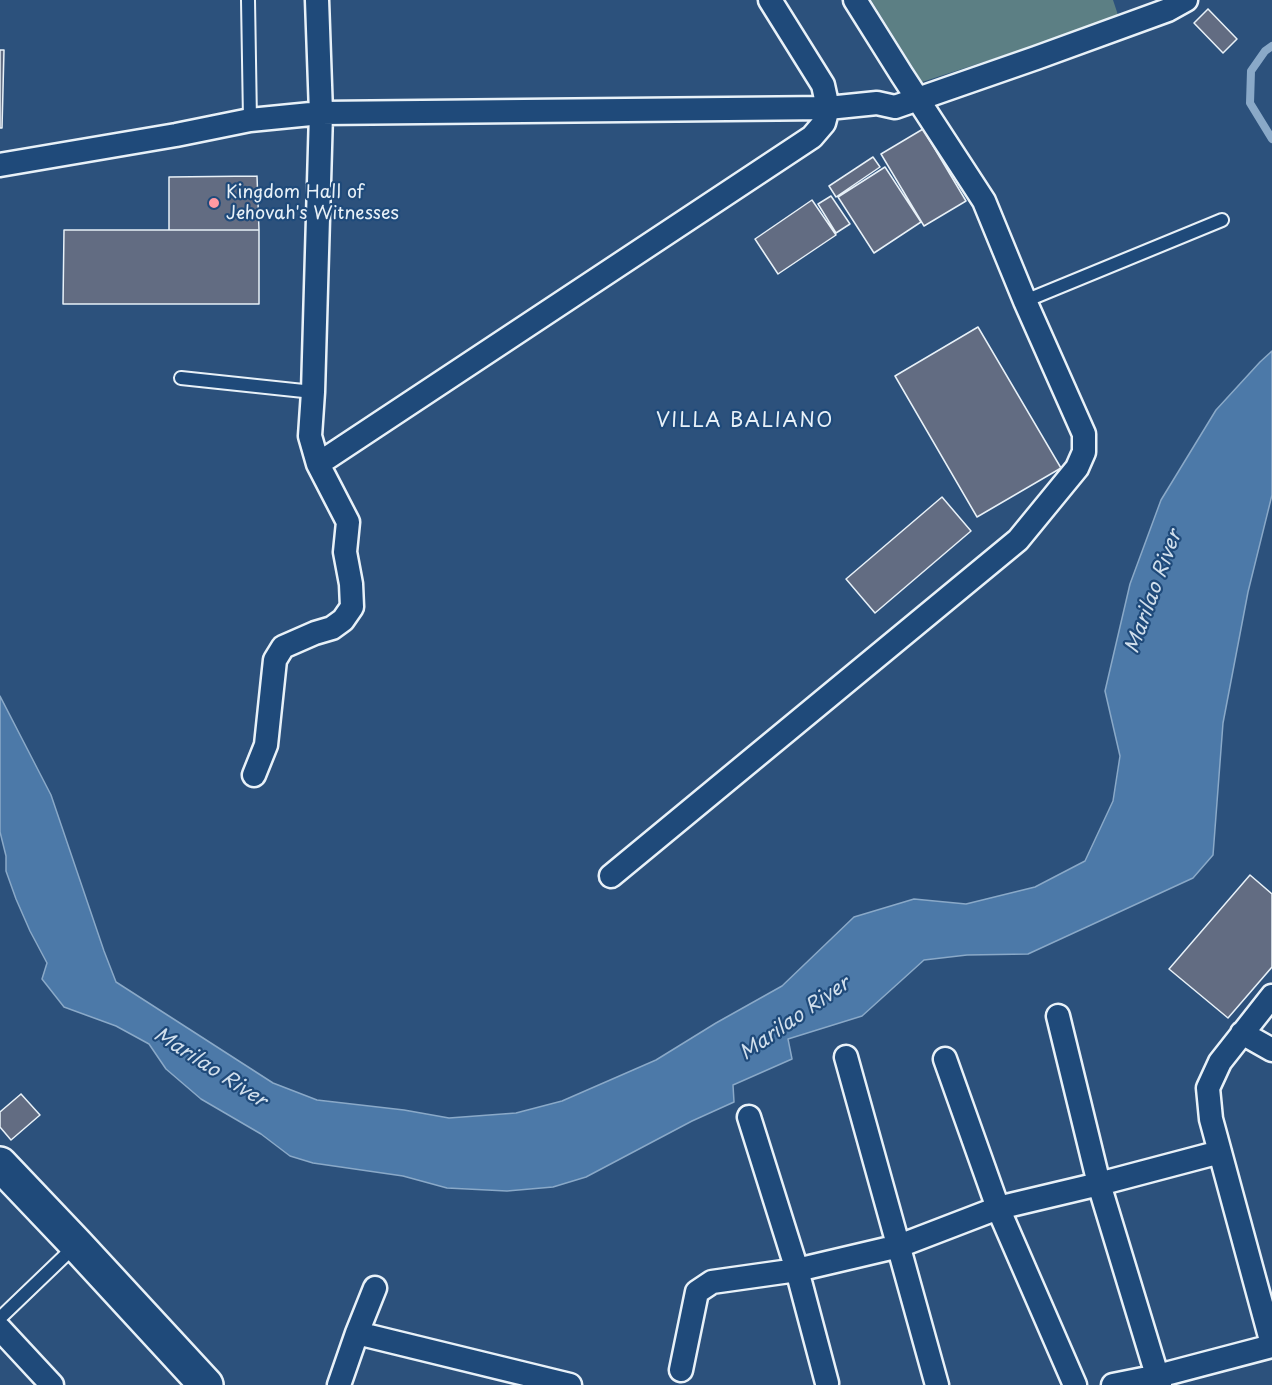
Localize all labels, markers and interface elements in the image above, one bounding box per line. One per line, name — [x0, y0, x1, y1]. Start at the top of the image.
place label: Kingdom Hall of Jehovah's Witnesses — [226, 182, 399, 224]
marker: Kingdom Hall of Jehovah's Witnesses — [207, 196, 221, 210]
district label: VILLA BALIANO — [657, 409, 833, 433]
water label: Marilao River — [1121, 527, 1187, 657]
water label: Marilao River — [735, 972, 855, 1066]
water label: Marilao River — [149, 1023, 271, 1113]

